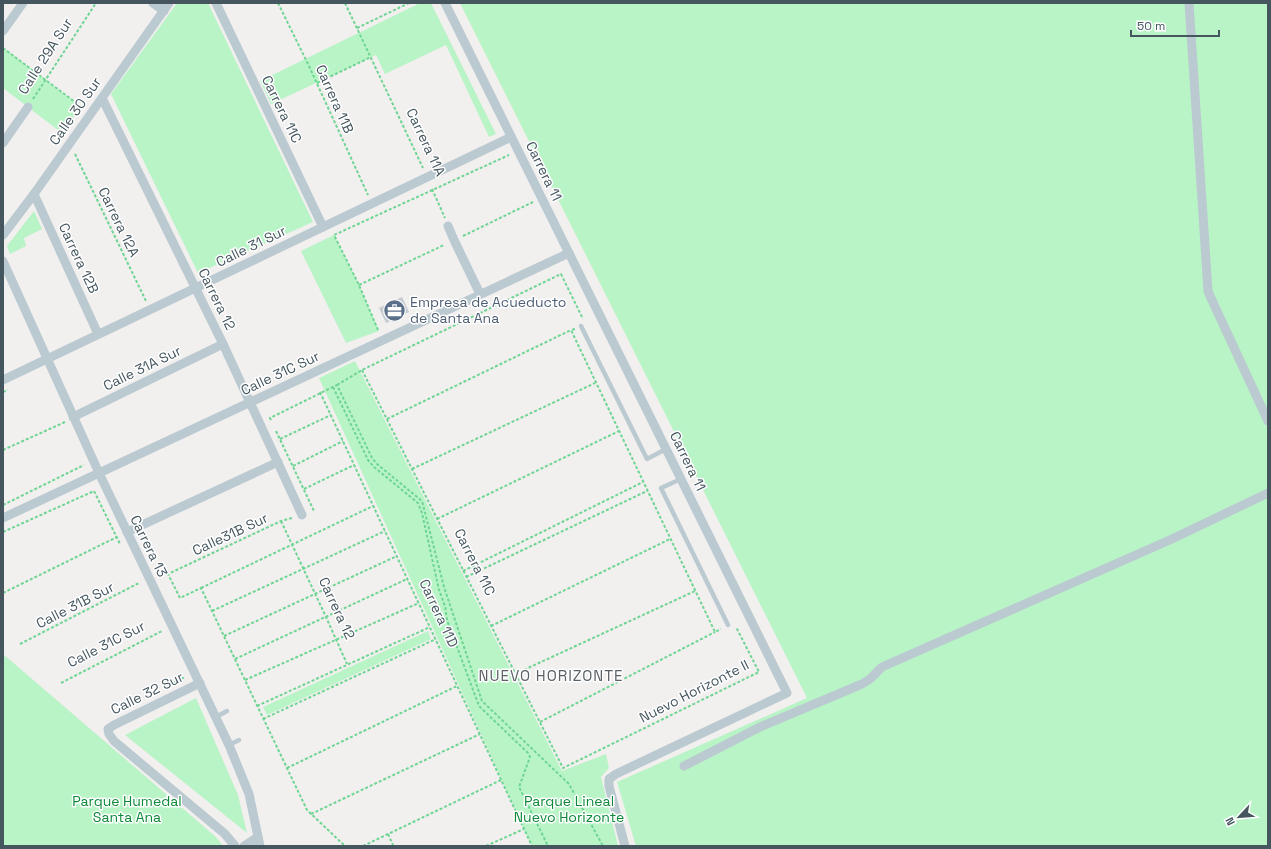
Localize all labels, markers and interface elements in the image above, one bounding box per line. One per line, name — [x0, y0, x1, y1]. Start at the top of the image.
scale bar — [1131, 12, 1219, 38]
street label: Calle 29A Sur — [14, 14, 76, 98]
text: 50 m — [1137, 18, 1165, 34]
street label: Carrera 11B — [312, 62, 358, 136]
street label: Carrera 11C — [258, 72, 306, 146]
street label: Calle 30 Sur — [45, 73, 105, 149]
street label: Carrera 11A — [402, 105, 450, 179]
street label: Carrera 11 — [522, 138, 566, 204]
street label: Carrera 12A — [94, 184, 144, 260]
street label: Carrera 12B — [55, 220, 103, 296]
street label: Calle 31 Sur — [213, 221, 289, 271]
street label: Carrera 12 — [194, 265, 240, 333]
place label: Empresa de Acueducto de Santa Ana — [410, 293, 567, 327]
office icon: Empresa de Acueducto de Santa Ana — [381, 297, 407, 323]
street label: Calle 31A Sur — [100, 341, 184, 395]
street label: Calle 31C Sur — [238, 347, 322, 399]
street label: Carrera 11 — [666, 428, 710, 494]
street label: Calle31B Sur — [189, 509, 271, 559]
street label: Carrera 13 — [126, 512, 172, 580]
street label: Carrera 11C — [450, 525, 500, 599]
street label: Carrera 12 — [315, 574, 359, 642]
street label: Carrera 11D — [415, 576, 463, 650]
street label: Calle 31B Sur — [33, 578, 117, 632]
street label: Calle 31C Sur — [64, 617, 148, 671]
street label: Nuevo Horizonte II — [636, 656, 752, 726]
district label: NUEVO HORIZONTE — [478, 666, 624, 685]
street label: Calle 32 Sur — [108, 668, 186, 718]
park label: Parque Humedal Santa Ana — [72, 792, 182, 826]
park label: Parque Lineal Nuevo Horizonte — [514, 792, 624, 826]
north arrow — [1219, 797, 1259, 837]
text: N — [1222, 815, 1238, 828]

